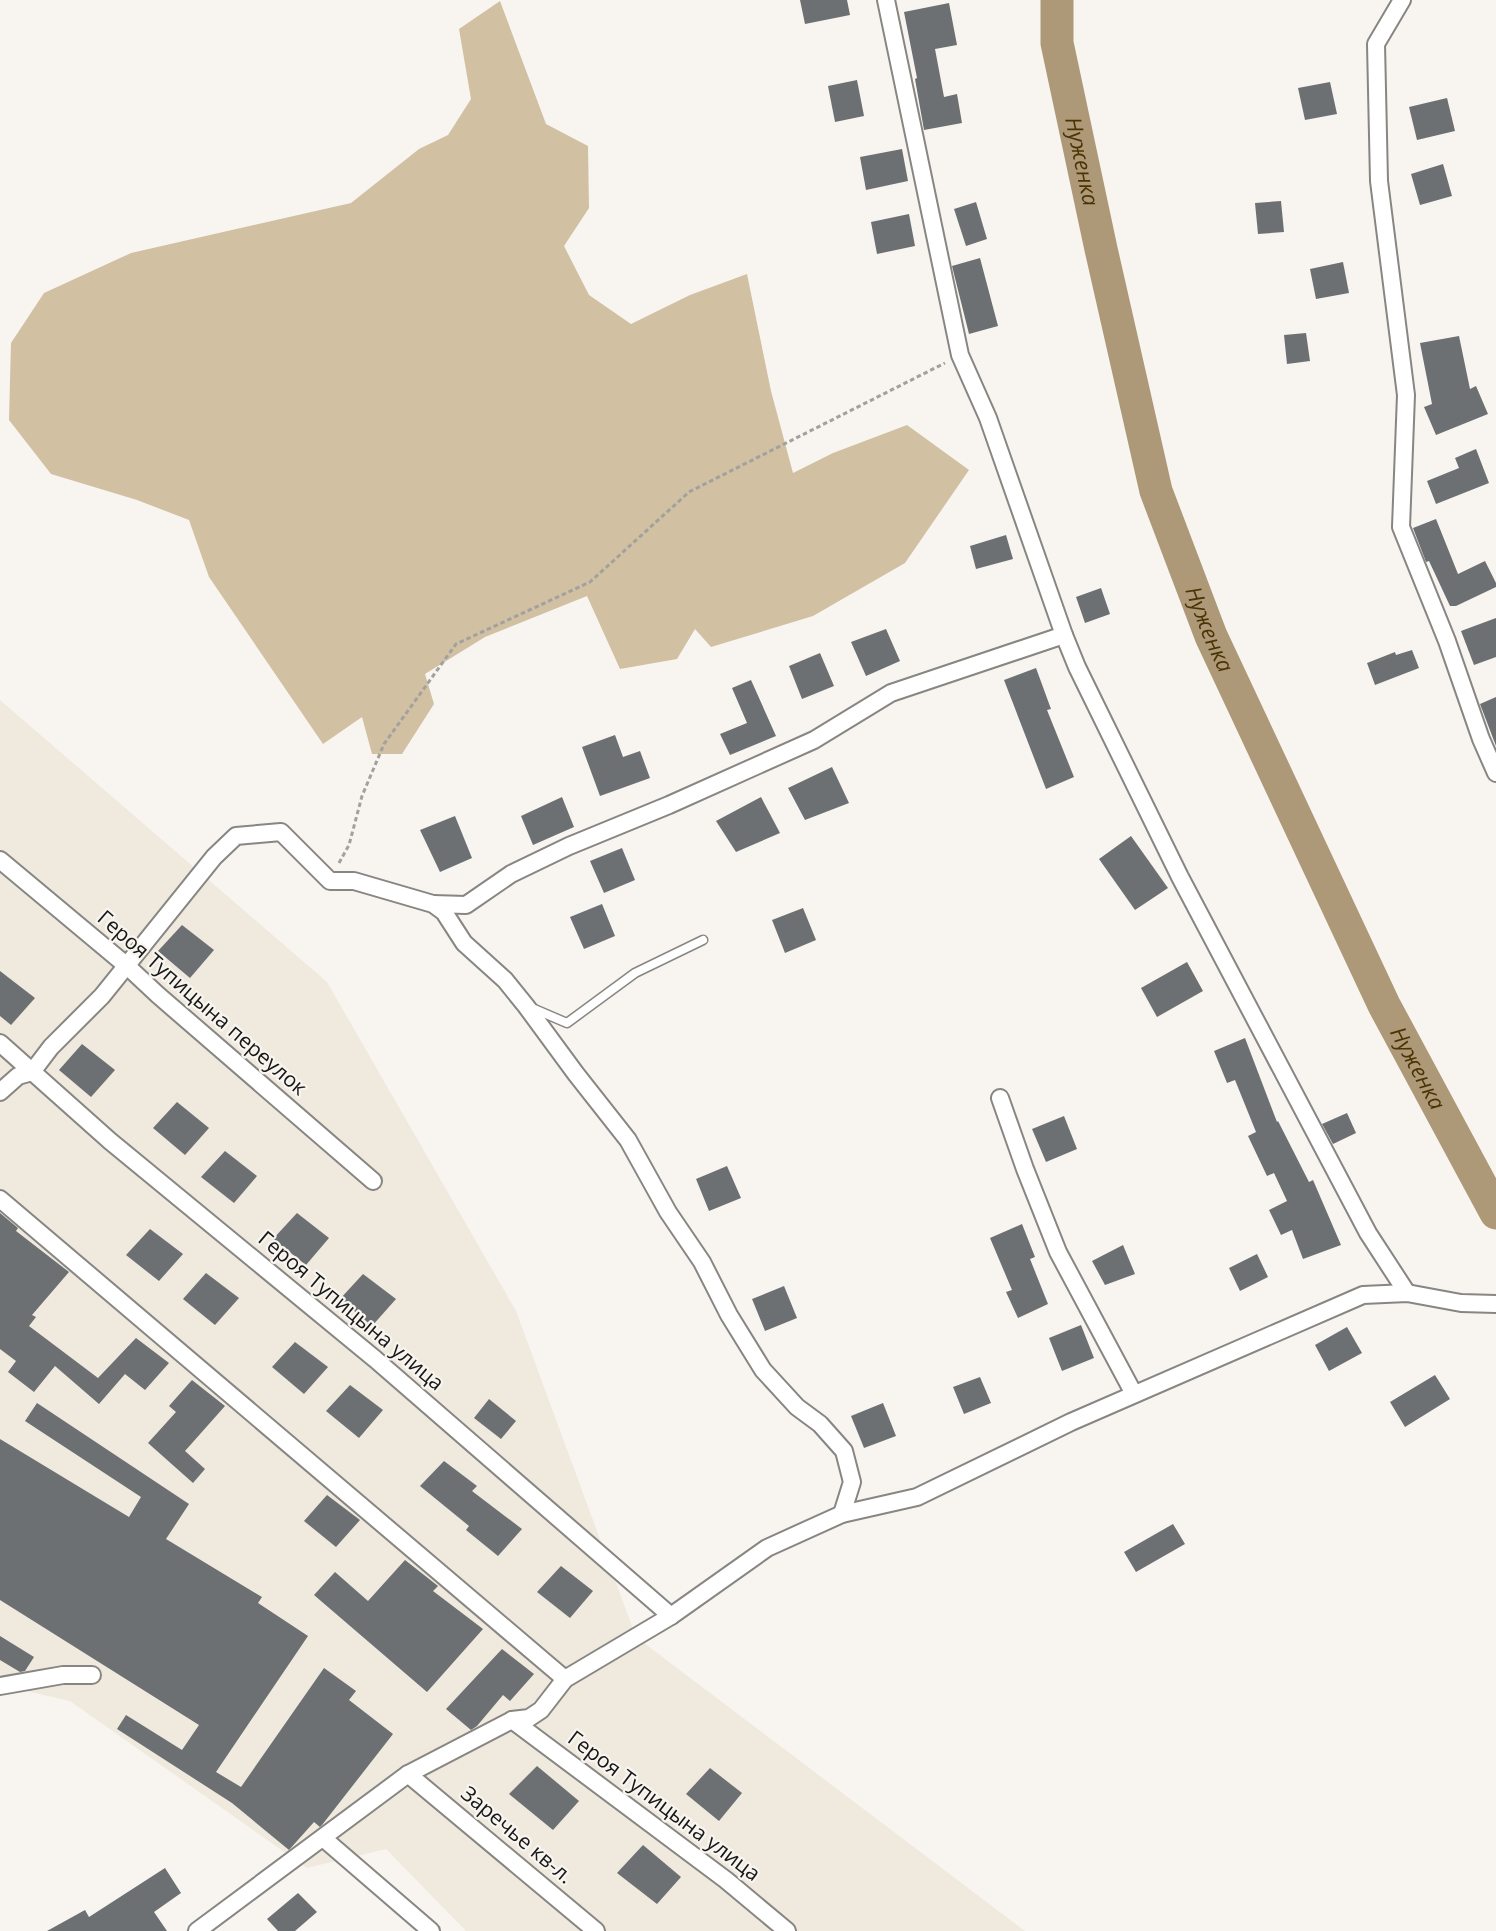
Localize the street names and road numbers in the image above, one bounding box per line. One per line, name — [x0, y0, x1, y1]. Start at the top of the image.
street label: Героя Тупицына переулок — [92, 903, 313, 1101]
street label: Героя Тупицына улица — [253, 1224, 450, 1396]
street label: Героя Тупицына улица — [563, 1724, 767, 1887]
street label: Заречье кв-л. — [456, 1779, 580, 1889]

